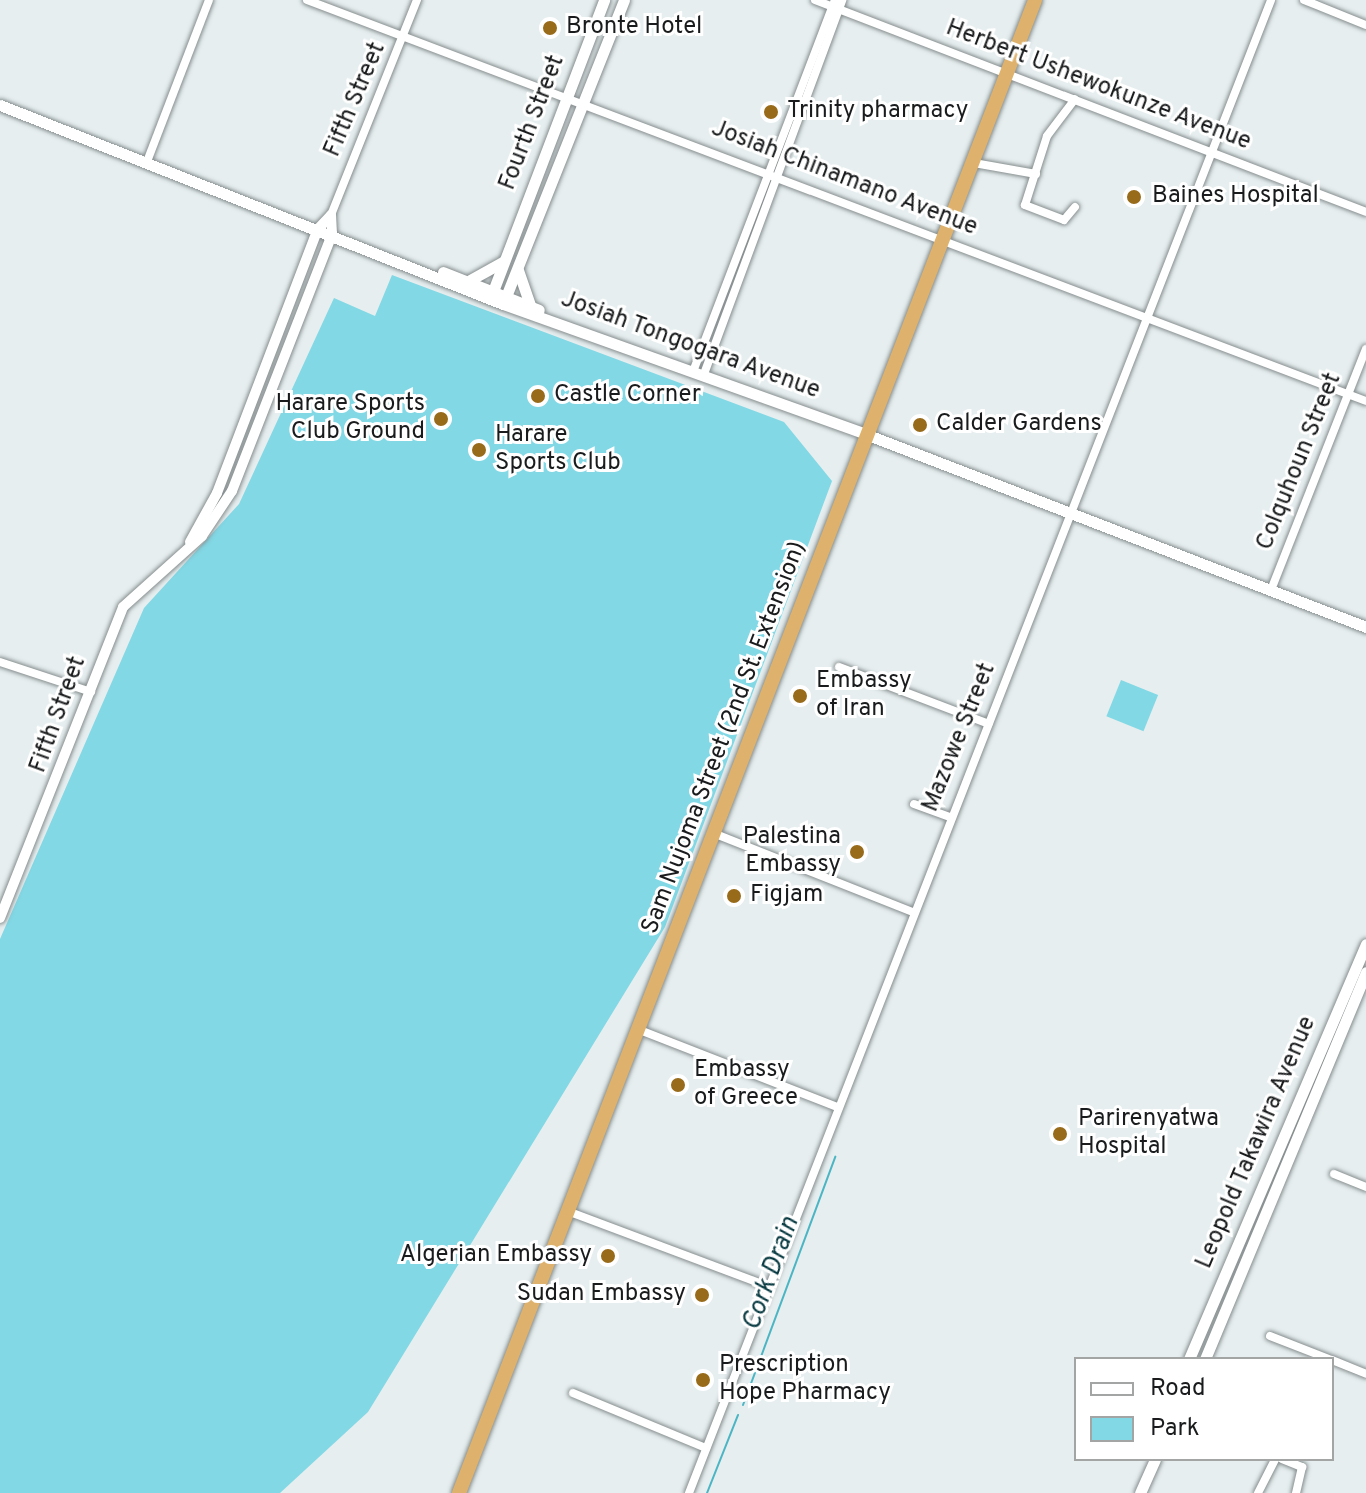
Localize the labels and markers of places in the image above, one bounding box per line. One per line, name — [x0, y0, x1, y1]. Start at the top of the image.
place label: Bronte Hotel — [566, 14, 702, 42]
marker: Bronte Hotel — [541, 19, 559, 37]
place label: Trinity pharmacy — [787, 98, 968, 126]
marker: Trinity pharmacy — [762, 103, 780, 121]
place label: Baines Hospital — [1152, 183, 1319, 211]
marker: Baines Hospital — [1123, 186, 1145, 208]
place label: Castle Corner — [554, 382, 701, 410]
marker: Castle Corner — [529, 387, 547, 405]
place label: Harare Sports Club Ground — [276, 391, 425, 447]
marker: Harare Sports Club Ground — [432, 410, 450, 428]
place label: Calder Gardens — [936, 411, 1102, 439]
marker: Calder Gardens — [911, 416, 929, 434]
place label: Harare Sports Club — [495, 422, 621, 478]
marker: Harare Sports Club — [470, 441, 488, 459]
place label: Embassy of Iran — [816, 668, 912, 724]
marker: Embassy of Iran — [791, 687, 809, 705]
place label: Palestina Embassy — [743, 824, 841, 880]
marker: Palestina Embassy — [848, 843, 866, 861]
place label: Figjam — [750, 882, 823, 910]
marker: Figjam — [725, 887, 743, 905]
place label: Embassy of Greece — [694, 1057, 798, 1113]
marker: Embassy of Greece — [669, 1076, 687, 1094]
place label: Parirenyatwa Hospital — [1078, 1106, 1219, 1162]
marker: Parirenyatwa Hospital — [1049, 1123, 1071, 1145]
place label: Algerian Embassy — [400, 1242, 592, 1270]
marker: Algerian Embassy — [599, 1247, 617, 1265]
place label: Sudan Embassy — [517, 1281, 686, 1309]
marker: Sudan Embassy — [693, 1286, 711, 1304]
place label: Prescription Hope Pharmacy — [719, 1352, 891, 1408]
marker: Prescription Hope Pharmacy — [694, 1371, 712, 1389]

